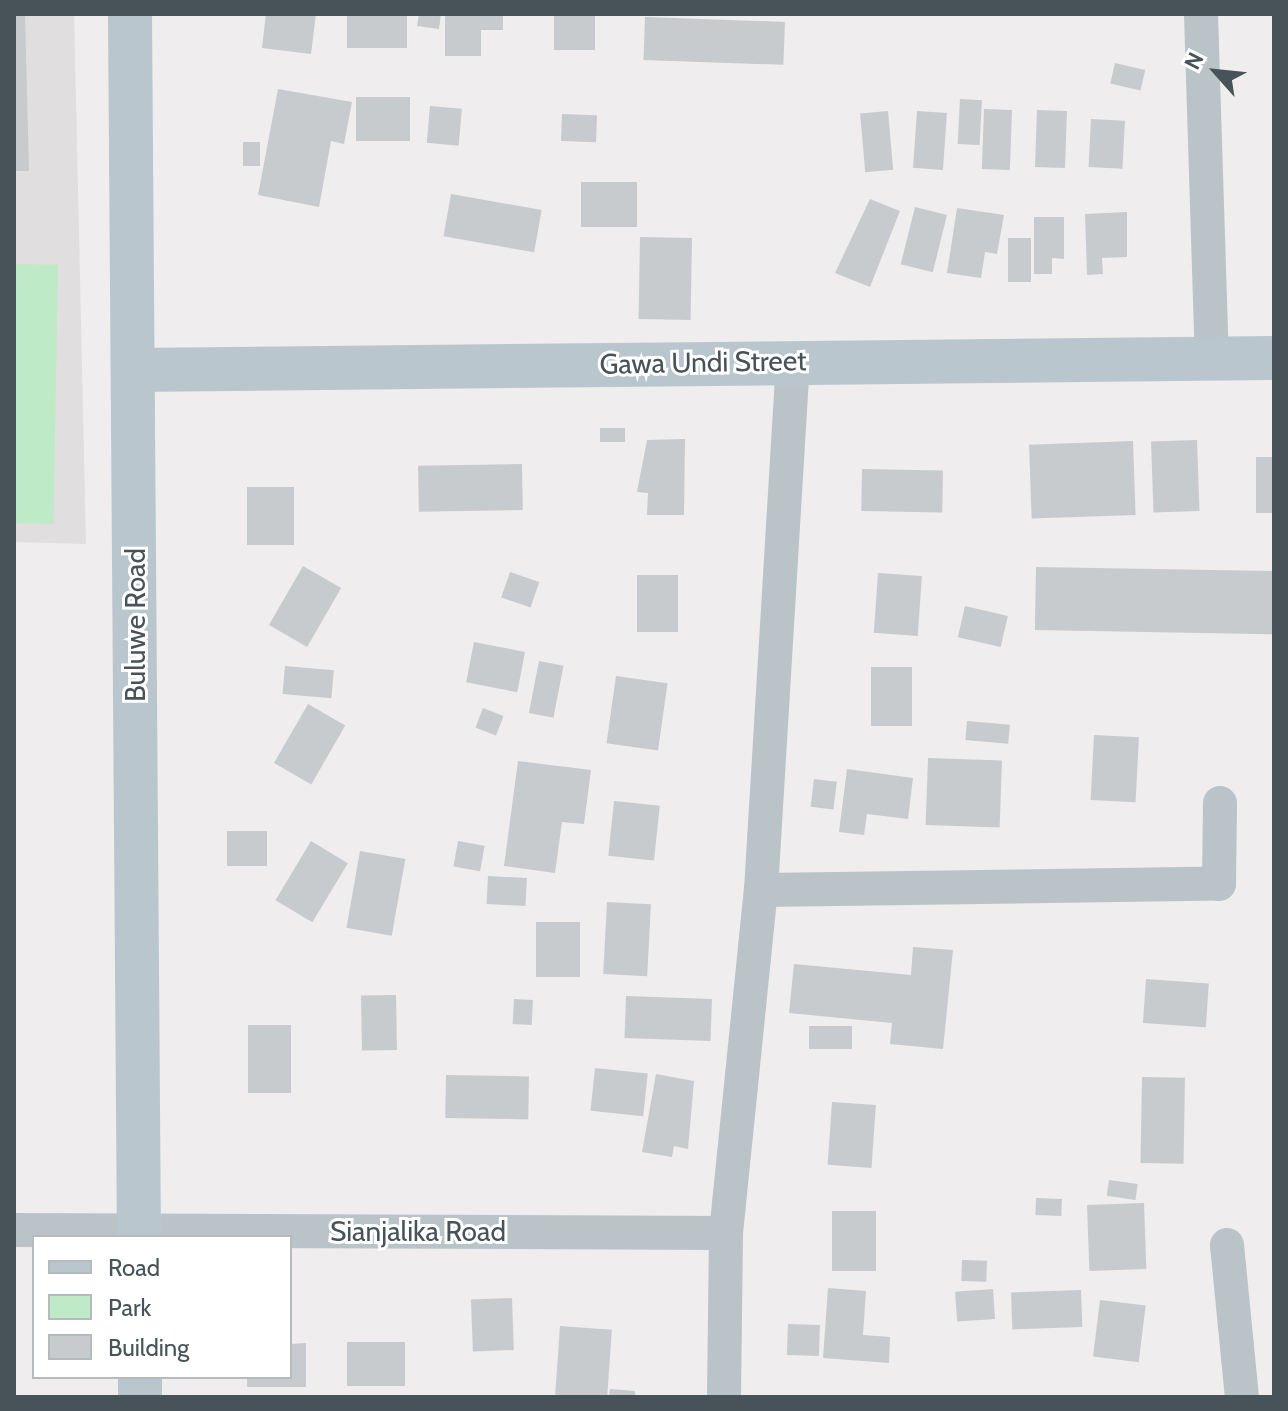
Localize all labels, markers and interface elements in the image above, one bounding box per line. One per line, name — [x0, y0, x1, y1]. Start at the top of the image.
north arrow — [1176, 32, 1256, 112]
text: N — [1179, 48, 1210, 74]
street label: Gawa Undi Street — [599, 343, 807, 381]
street label: Buluwe Road — [118, 548, 152, 702]
street label: Sianjalika Road — [330, 1214, 506, 1248]
legend — [32, 1235, 292, 1379]
text: Road — [108, 1253, 160, 1282]
text: Park — [108, 1293, 151, 1322]
text: Building — [108, 1333, 189, 1362]

